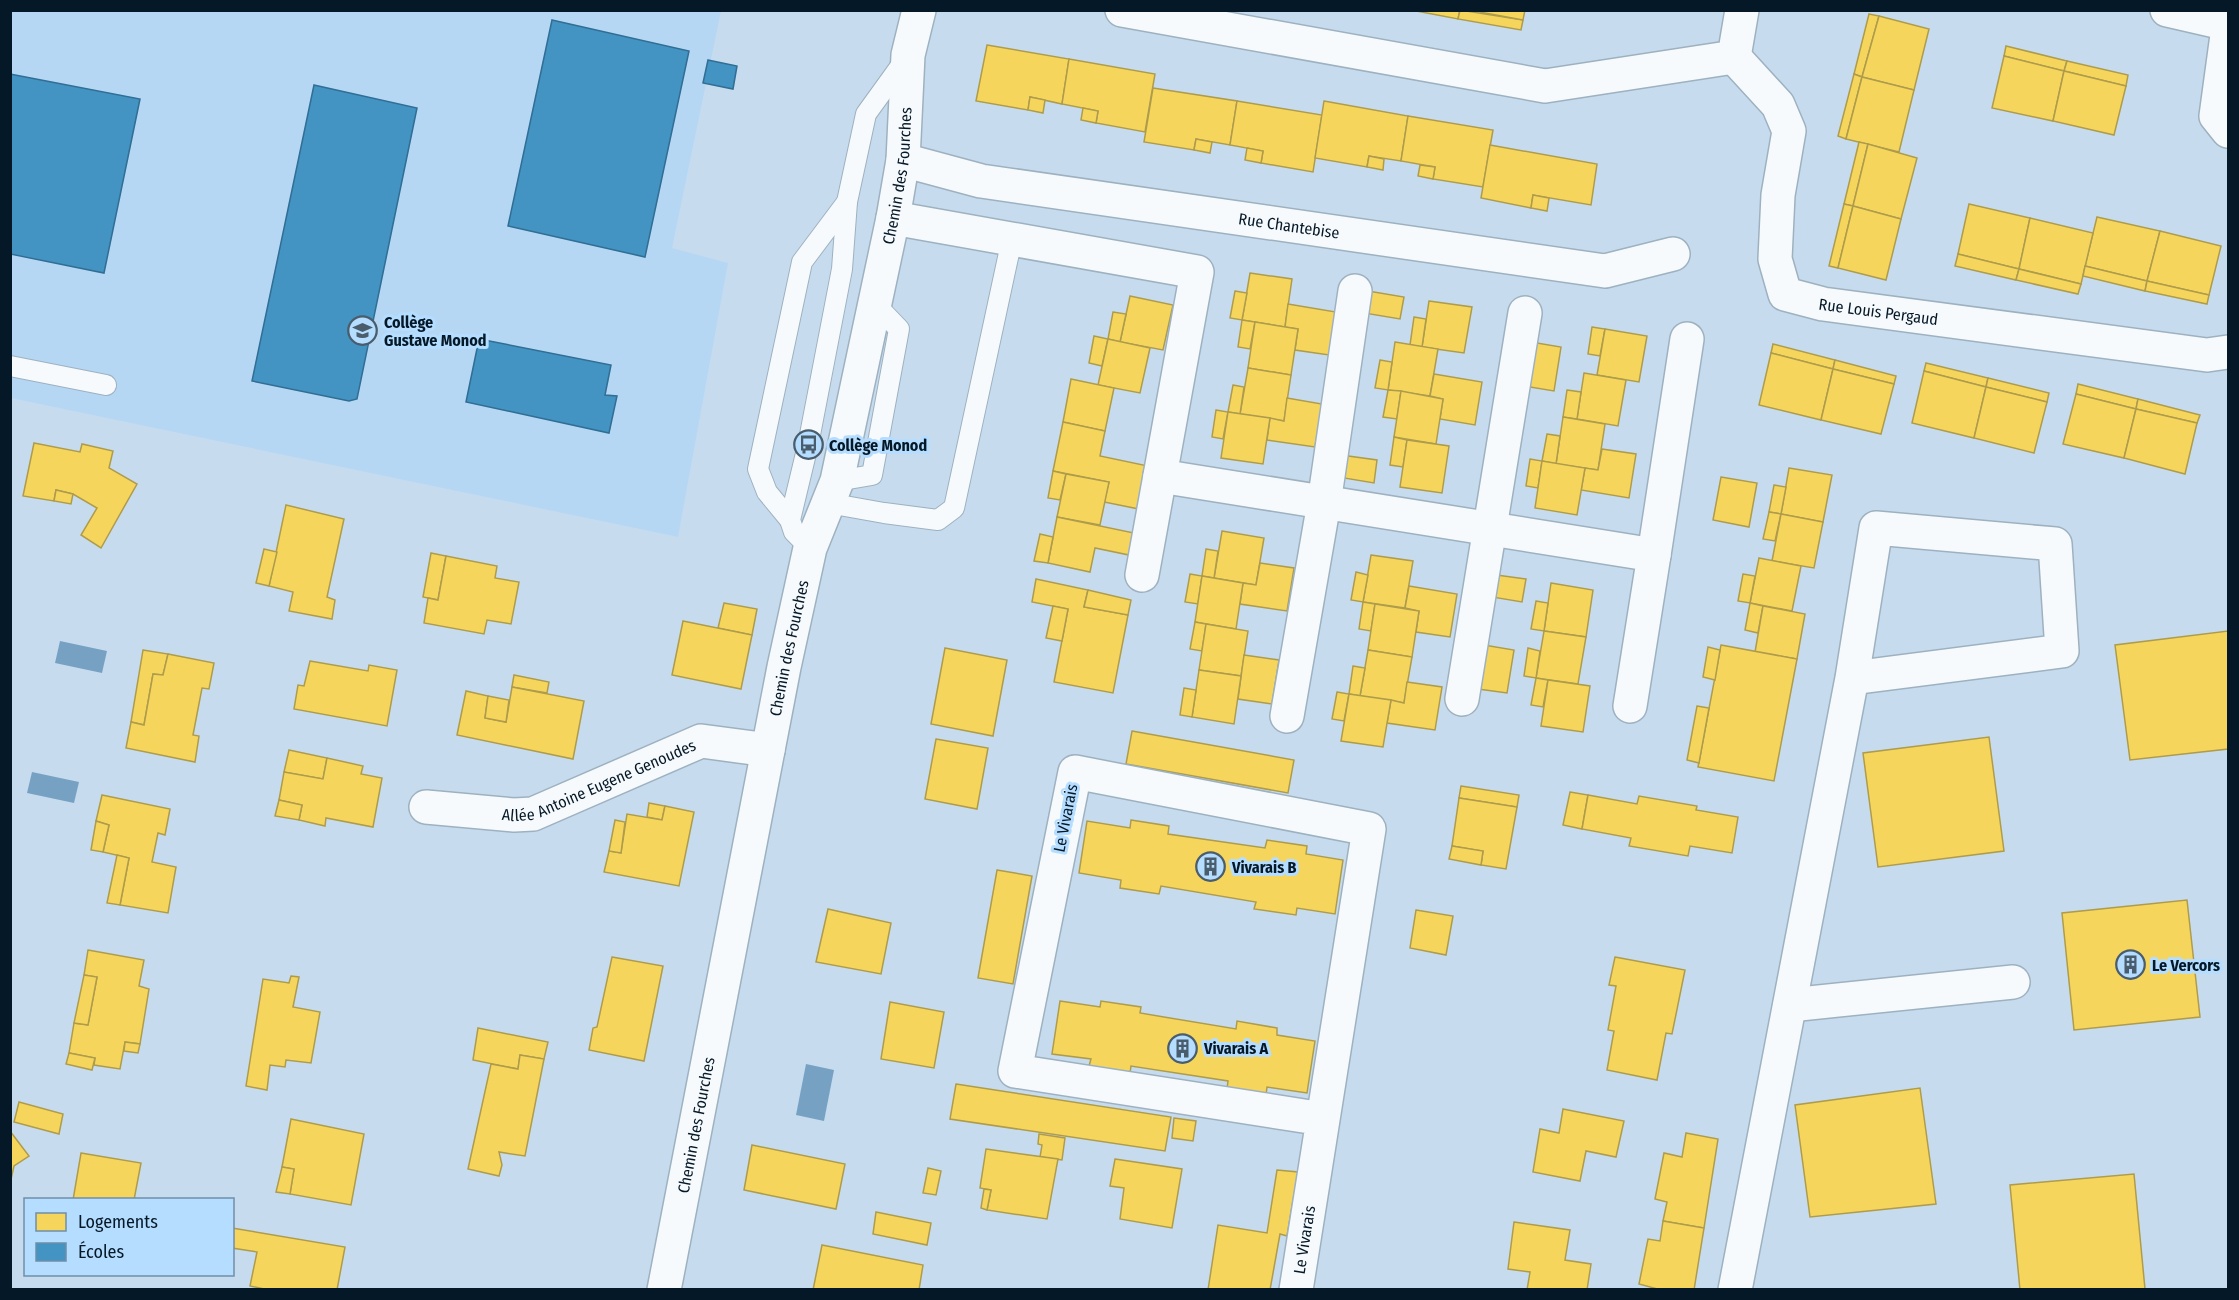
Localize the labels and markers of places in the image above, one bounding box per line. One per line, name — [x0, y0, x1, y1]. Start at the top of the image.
place label: Collège Gustave Monod — [384, 313, 486, 350]
school or university icon: Collège Gustave Monod — [347, 315, 379, 347]
bus stop icon: Collège Monod — [792, 429, 824, 461]
place label: Collège Monod — [829, 436, 927, 455]
building icon: Vivarais B — [1195, 851, 1227, 883]
place label: Vivarais B — [1231, 858, 1297, 877]
building icon: Le Vercors — [2115, 949, 2147, 981]
place label: Le Vercors — [2152, 956, 2220, 975]
building icon: Vivarais A — [1167, 1032, 1199, 1064]
place label: Vivarais A — [1203, 1039, 1269, 1058]

